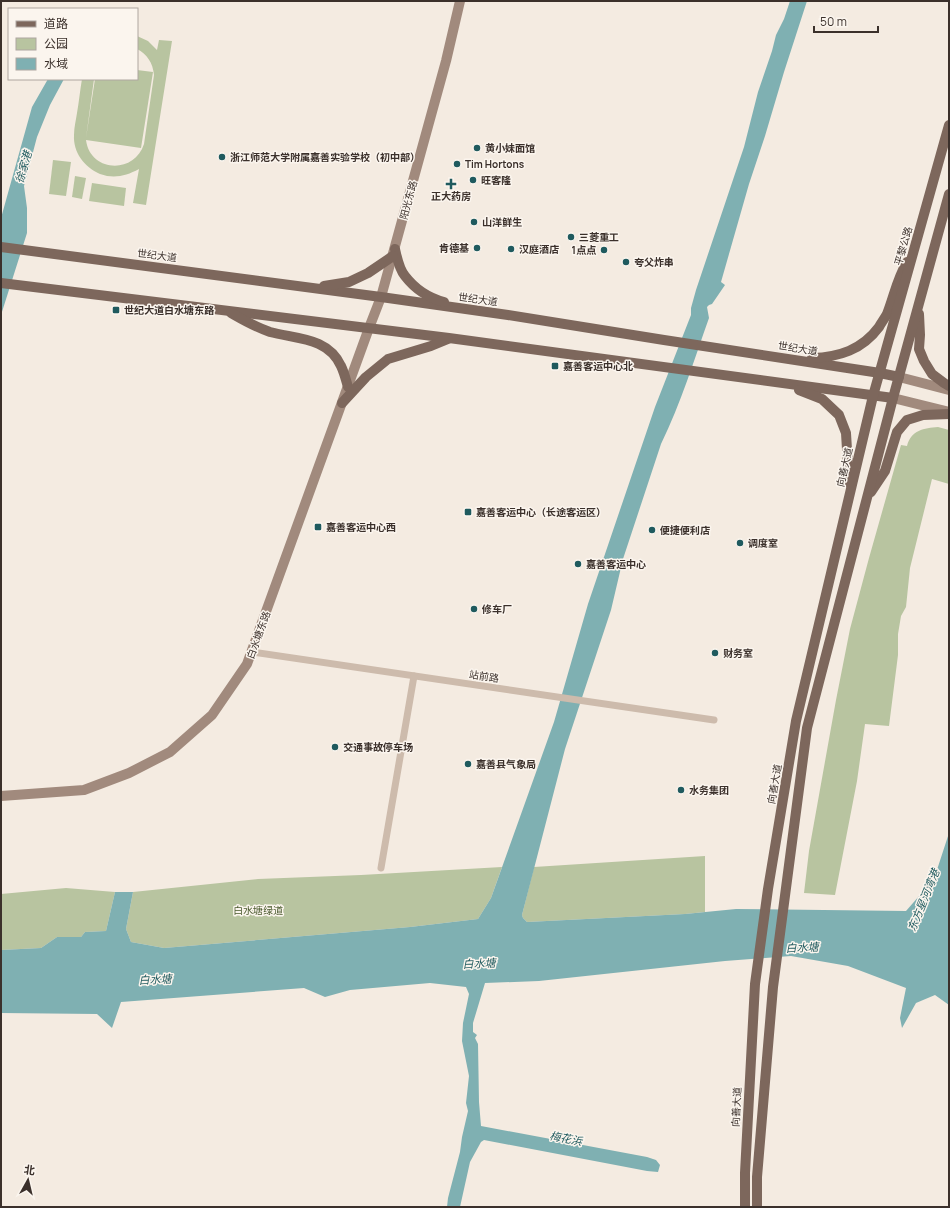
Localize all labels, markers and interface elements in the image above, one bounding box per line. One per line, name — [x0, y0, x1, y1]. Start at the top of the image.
legend — [8, 8, 138, 80]
scale bar — [814, 8, 878, 34]
text: 50 m — [820, 13, 847, 30]
text: 道路 — [44, 15, 68, 32]
text: 公园 — [44, 35, 68, 52]
text: 水域 — [44, 55, 68, 72]
place label: 黄小妹面馆 — [485, 141, 535, 155]
marker: 黄小妹面馆 — [472, 143, 482, 153]
water label: 徐家港 — [11, 147, 35, 185]
place label: 浙江师范大学附属嘉善实验学校（初中部） — [230, 150, 420, 164]
marker: 浙江师范大学附属嘉善实验学校（初中部） — [217, 152, 227, 162]
place label: Tim Hortons — [465, 157, 525, 171]
marker: Tim Hortons — [452, 159, 462, 169]
place label: 旺客隆 — [481, 173, 511, 187]
marker: 旺客隆 — [468, 175, 478, 185]
street label: 阳光东路 — [396, 179, 420, 221]
marker: 正大药房 — [446, 179, 456, 189]
place label: 正大药房 — [431, 189, 471, 203]
place label: 山洋鲜生 — [482, 215, 522, 229]
marker: 山洋鲜生 — [469, 217, 479, 227]
street label: 平黎公路 — [891, 225, 915, 267]
place label: 三菱重工 — [579, 230, 619, 244]
marker: 三菱重工 — [566, 232, 576, 242]
place label: 肯德基 — [439, 241, 469, 255]
place label: 汉庭酒店 — [519, 242, 559, 256]
marker: 肯德基 — [472, 243, 482, 253]
place label: 1点点 — [572, 243, 597, 257]
marker: 汉庭酒店 — [506, 244, 516, 254]
marker: 1点点 — [599, 245, 609, 255]
street label: 世纪大道 — [136, 246, 178, 264]
place label: 夸父炸串 — [634, 255, 674, 269]
marker: 夸父炸串 — [621, 257, 631, 267]
street label: 世纪大道 — [457, 289, 499, 309]
place label: 世纪大道白水塘东路 — [124, 303, 215, 317]
marker: 世纪大道白水塘东路 — [111, 305, 121, 315]
street label: 世纪大道 — [777, 338, 819, 358]
place label: 嘉善客运中心北 — [563, 359, 633, 373]
marker: 嘉善客运中心北 — [550, 361, 560, 371]
street label: 向善大道 — [833, 446, 855, 488]
place label: 嘉善客运中心（长途客运区） — [476, 505, 606, 519]
marker: 嘉善客运中心（长途客运区） — [463, 507, 473, 517]
place label: 嘉善客运中心西 — [326, 520, 396, 534]
marker: 嘉善客运中心西 — [313, 522, 323, 532]
place label: 便捷便利店 — [660, 523, 710, 537]
marker: 便捷便利店 — [647, 525, 657, 535]
place label: 调度室 — [748, 536, 778, 550]
marker: 调度室 — [735, 538, 745, 548]
place label: 嘉善客运中心 — [586, 557, 646, 571]
marker: 嘉善客运中心 — [573, 559, 583, 569]
place label: 修车厂 — [481, 602, 512, 616]
marker: 修车厂 — [469, 604, 479, 614]
street label: 白水塘东路 — [243, 609, 273, 661]
place label: 财务室 — [723, 646, 753, 660]
marker: 财务室 — [710, 648, 720, 658]
street label: 站前路 — [468, 667, 500, 685]
place label: 交通事故停车场 — [343, 740, 413, 754]
marker: 交通事故停车场 — [330, 742, 340, 752]
place label: 嘉善县气象局 — [476, 757, 536, 771]
marker: 嘉善县气象局 — [463, 759, 473, 769]
street label: 向善大道 — [764, 763, 784, 805]
place label: 水务集团 — [689, 783, 729, 797]
marker: 水务集团 — [676, 785, 686, 795]
water label: 东方星河湾港 — [904, 865, 943, 933]
park label: 白水塘绿道 — [233, 903, 283, 917]
water label: 白水塘 — [785, 939, 821, 955]
water label: 白水塘 — [462, 955, 498, 971]
water label: 白水塘 — [138, 971, 174, 987]
street label: 向善大道 — [728, 1087, 744, 1127]
water label: 梅花浜 — [548, 1127, 585, 1149]
north arrow — [8, 1160, 48, 1200]
text: 北 — [23, 1161, 36, 1178]

